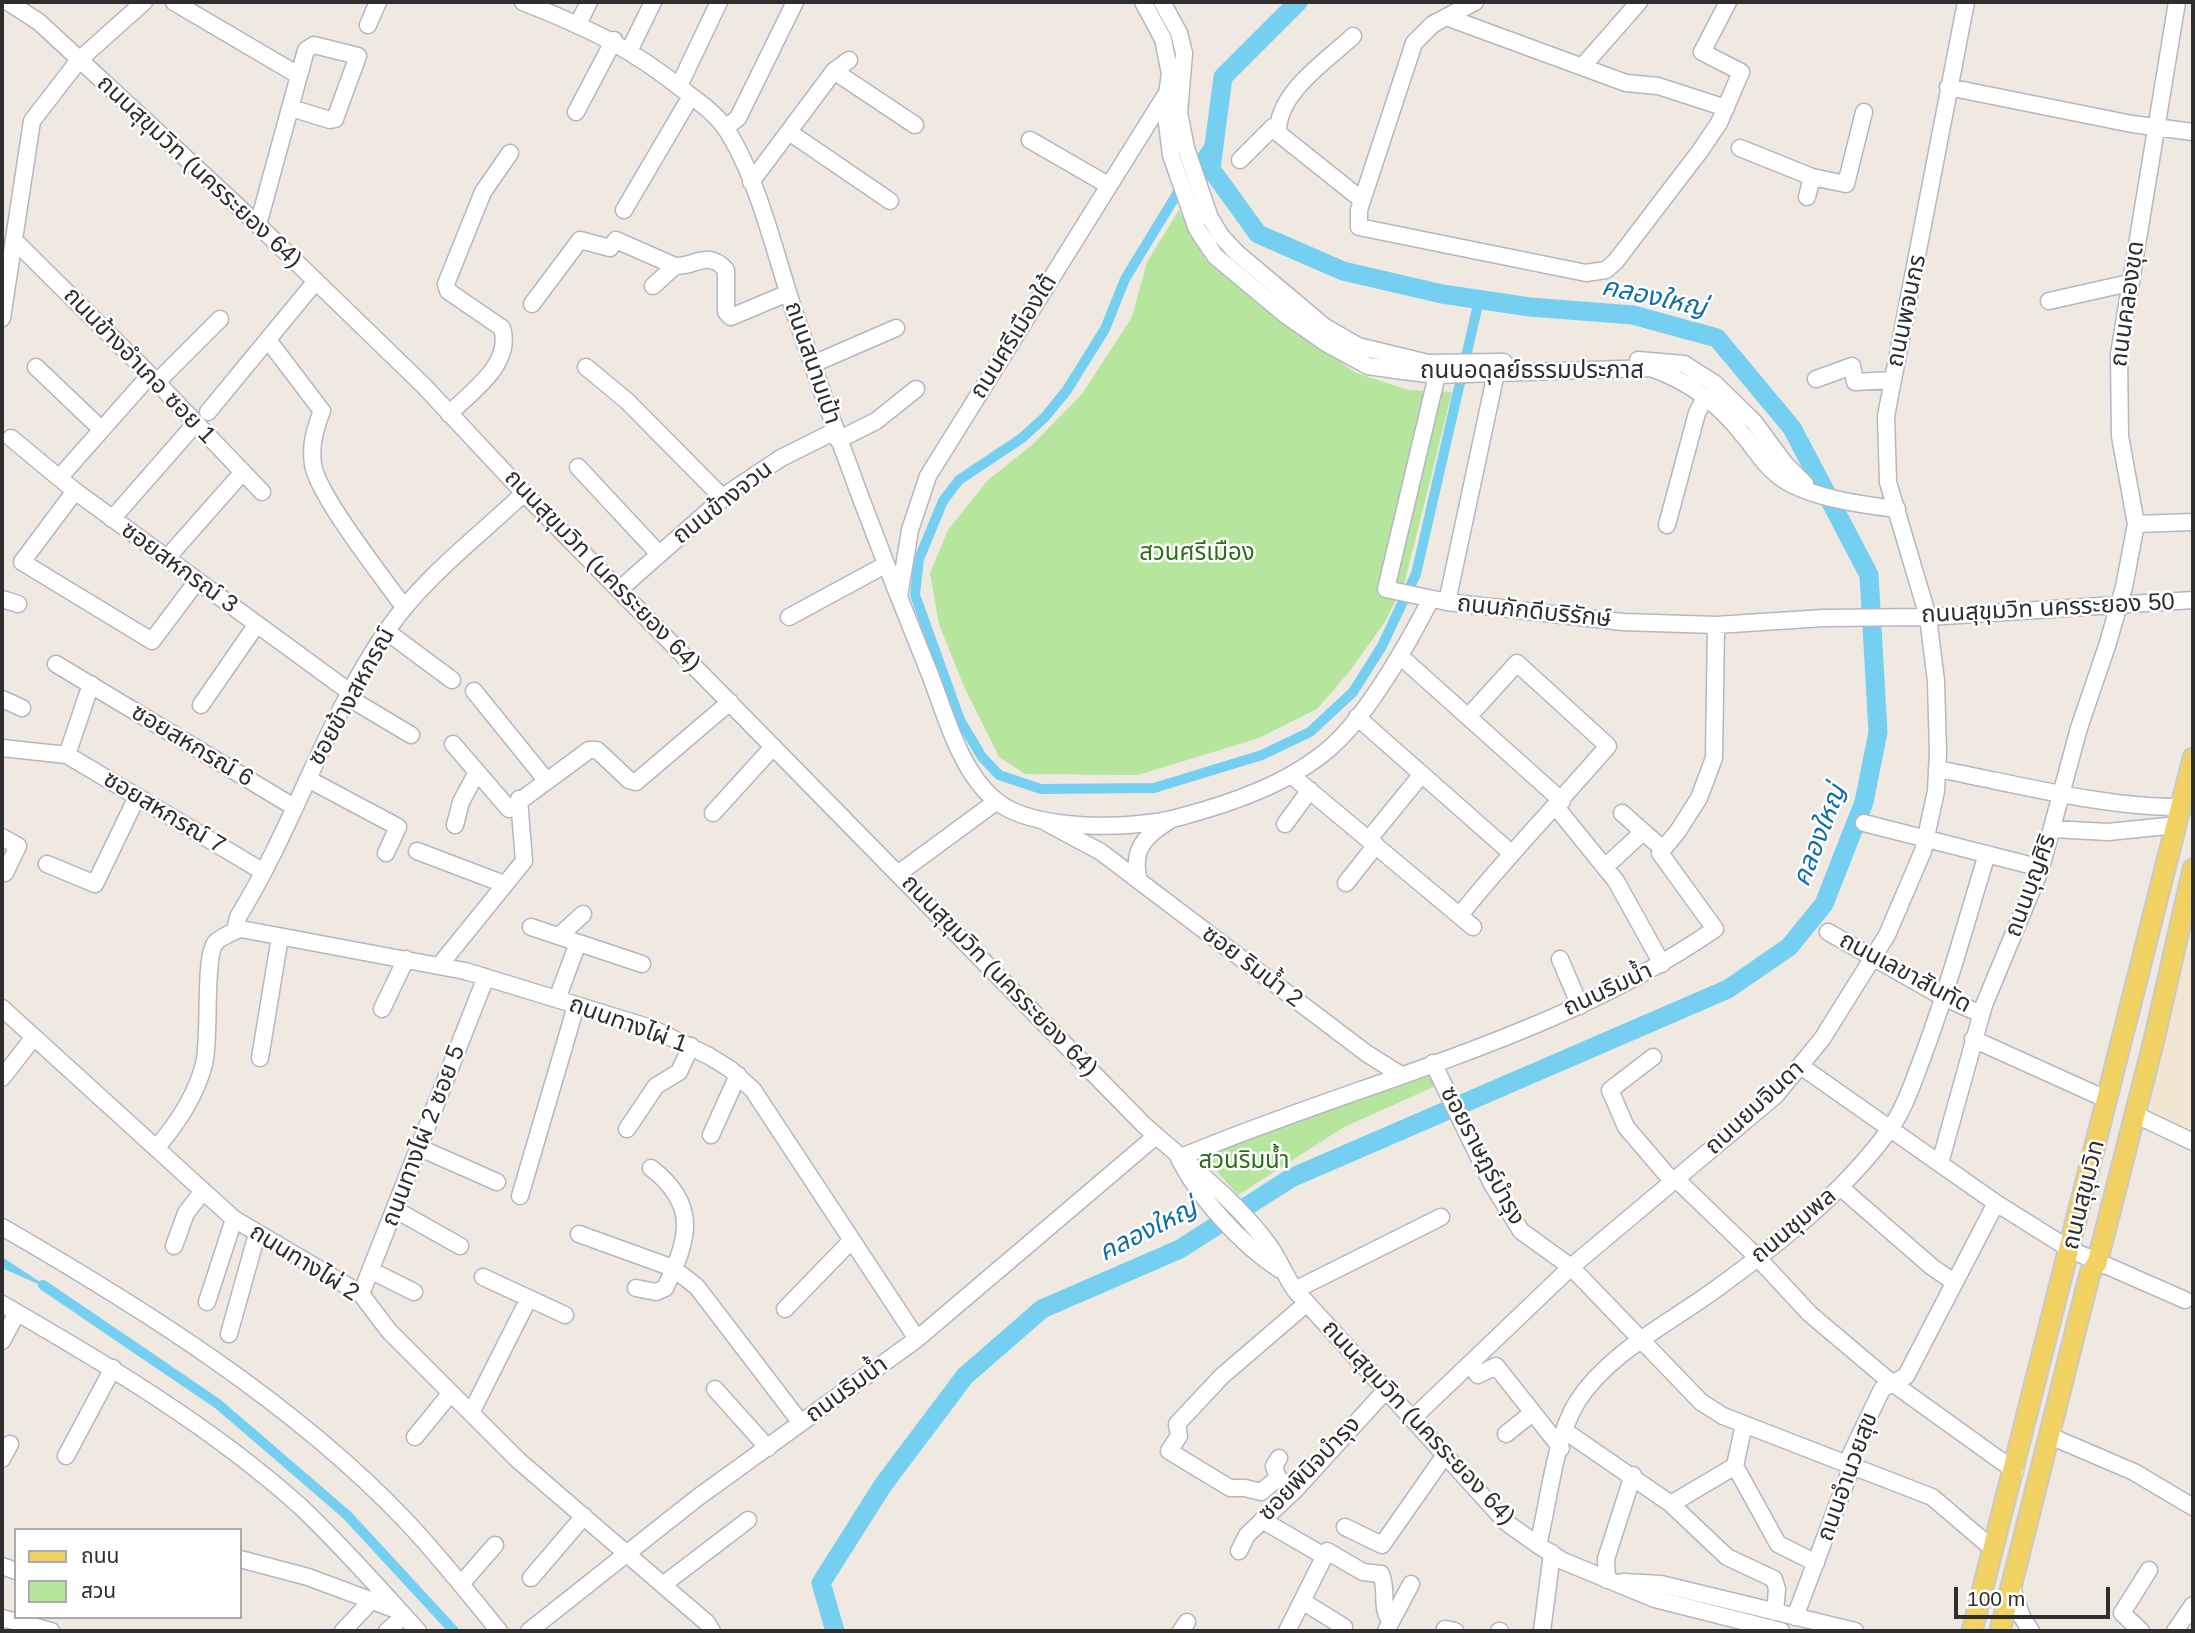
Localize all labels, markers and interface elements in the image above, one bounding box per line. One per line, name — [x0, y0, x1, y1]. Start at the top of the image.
street label: ถนนสุขุมวิท (นครระยอง 64) — [91, 69, 307, 275]
street label: ถนนคลองขุด — [2105, 239, 2151, 369]
street label: ถนนพจนกร — [1881, 252, 1933, 370]
street label: ถนนศรีเมืองใต้ — [964, 270, 1064, 404]
water label: คลองใหญ่ — [1599, 272, 1709, 324]
street label: ถนนข้างอำเภอ ซอย 1 — [57, 282, 221, 450]
street label: ถนนสนามเป้า — [778, 298, 846, 428]
street label: ถนนอดุลย์ธรรมประภาส — [1420, 357, 1644, 385]
street label: ถนนข้างจวน — [667, 455, 779, 551]
street label: ถนนสุขุมวิท (นครระยอง 64) — [498, 464, 706, 678]
street label: ซอยสหกรณ์ 3 — [115, 516, 243, 620]
park label: สวนศรีเมือง — [1139, 539, 1255, 567]
street label: ถนนสุขุมวิท นครระยอง 50 — [1921, 588, 2175, 630]
street label: ถนนภักดีบริรักษ์ — [1455, 590, 1613, 634]
street label: ซอยข้างสหกรณ์ — [302, 623, 402, 771]
street label: ซอยสหกรณ์ 6 — [126, 698, 258, 794]
street label: ซอยสหกรณ์ 7 — [98, 765, 230, 861]
water label: คลองใหญ่ — [1786, 781, 1854, 891]
street label: ถนนบุญศิริ — [1999, 831, 2063, 941]
street label: ถนนสุขุมวิท (นครระยอง 64) — [895, 869, 1103, 1083]
street label: ซอย ริมน้ำ 2 — [1196, 920, 1308, 1014]
street label: ถนนเลขาสันทัด — [1834, 926, 1976, 1020]
street label: ถนนริมน้ำ — [1559, 957, 1657, 1023]
street label: ถนนทางไผ่ 1 — [565, 990, 691, 1060]
street label: ถนนทางไผ่ 2 ซอย 5 — [376, 1041, 472, 1231]
street label: ถนนยมจินดา — [1700, 1055, 1810, 1161]
street label: ซอยราษฎร์บำรุง — [1433, 1082, 1531, 1230]
street label: ถนนสุขุมวิท — [2056, 1137, 2112, 1253]
park label: สวนริมน้ำ — [1198, 1147, 1290, 1175]
street label: ถนนชุมพล — [1746, 1182, 1842, 1270]
water label: คลองใหญ่ — [1094, 1193, 1202, 1269]
street label: ถนนทางไผ่ 2 — [244, 1218, 364, 1308]
street label: ถนนสุขุมวิท (นครระยอง 64) — [1315, 1315, 1521, 1531]
street label: ถนนริมน้ำ — [800, 1350, 894, 1430]
street label: ถนนอำนวยสุข — [1811, 1409, 1885, 1545]
street label: ซอยพินิจบำรุง — [1253, 1411, 1367, 1527]
legend — [14, 1528, 242, 1619]
text: ถนน — [81, 1544, 119, 1567]
scale bar — [1957, 1574, 2113, 1618]
text: สวน — [81, 1579, 116, 1602]
text: 100 m — [1967, 1587, 2025, 1610]

